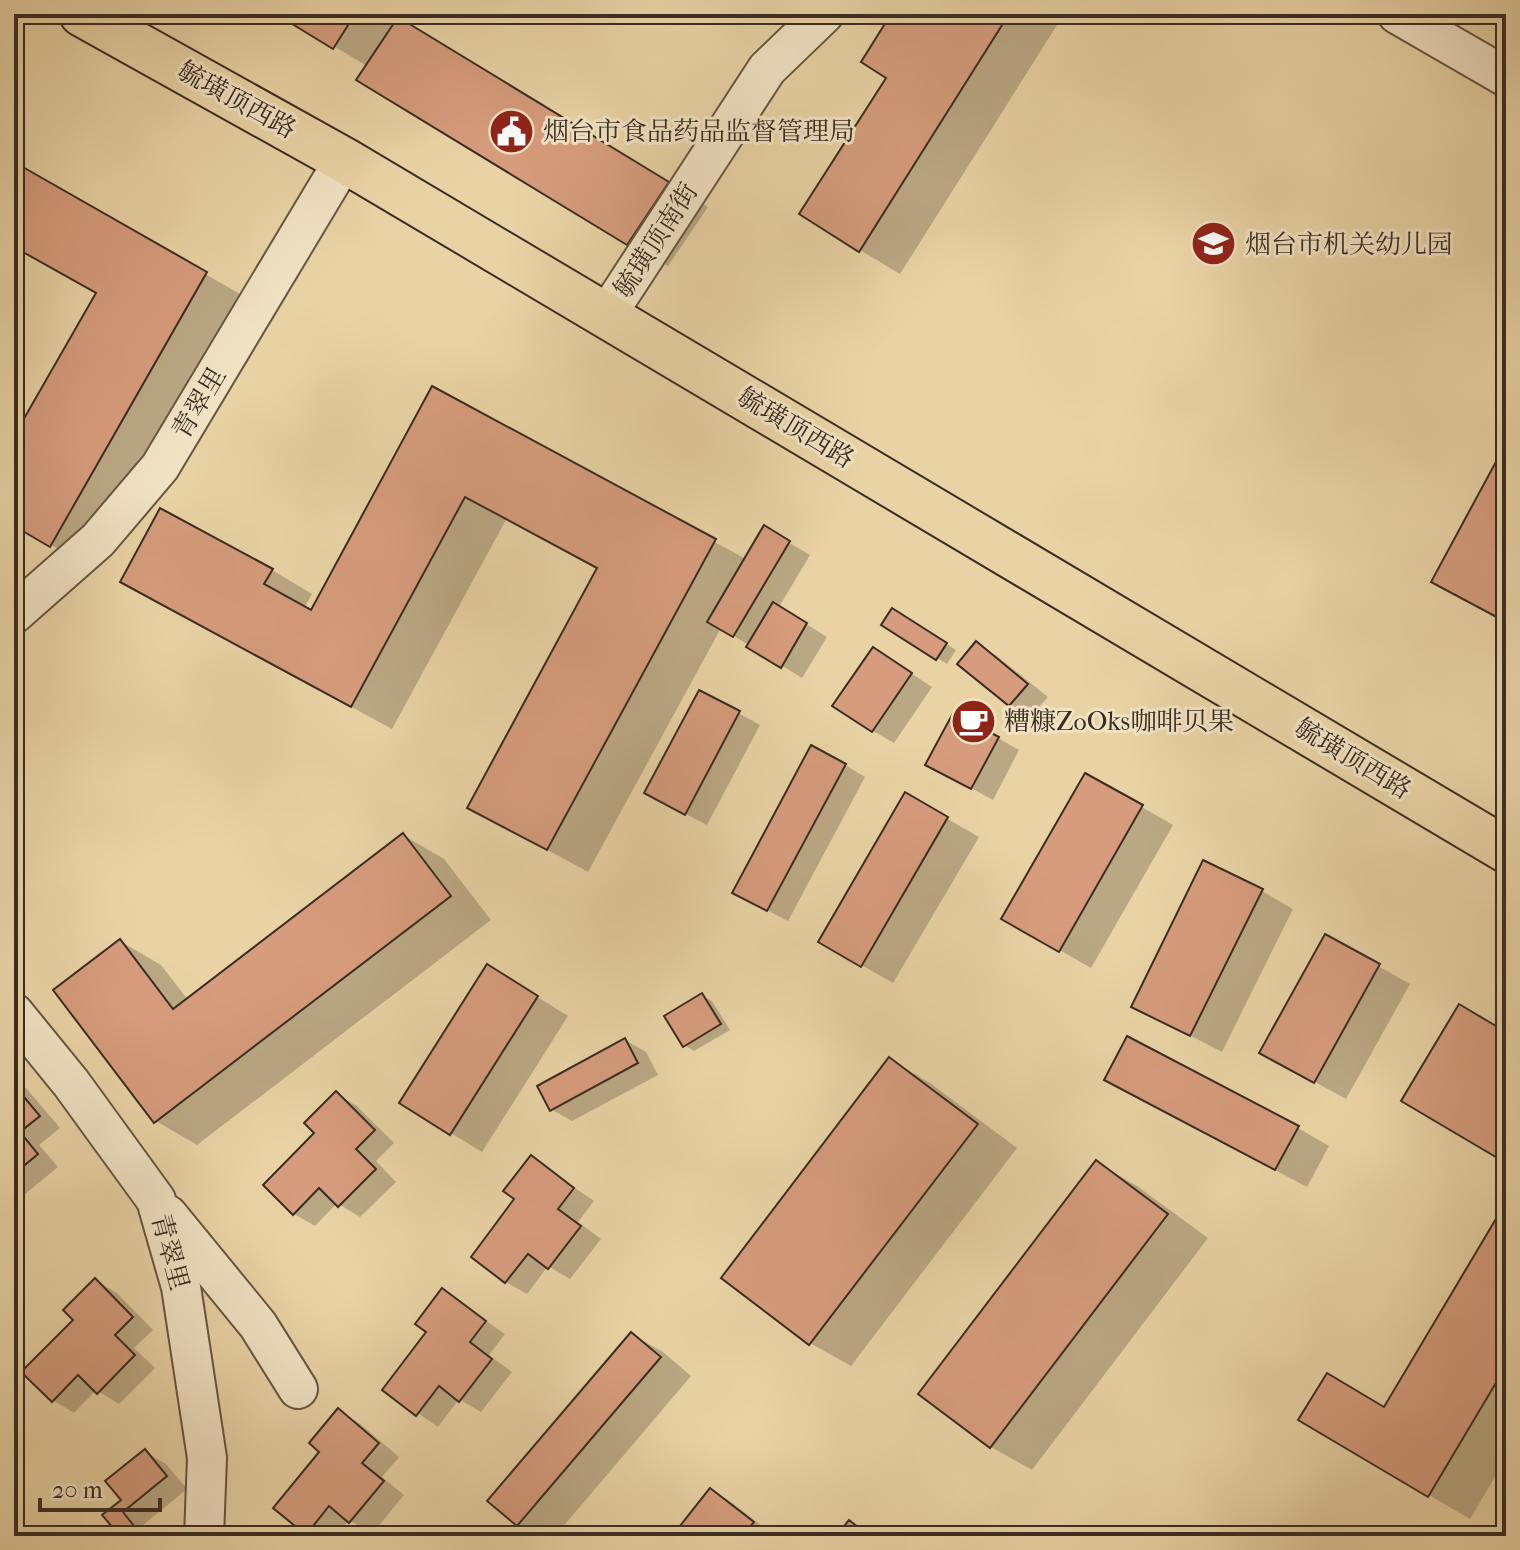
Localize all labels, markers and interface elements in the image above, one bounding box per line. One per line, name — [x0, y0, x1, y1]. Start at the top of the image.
street label: 毓璜顶西路 — [173, 55, 301, 145]
public building icon: 烟台市食品药品监督管理局 — [488, 107, 536, 155]
place label: 烟台市食品药品监督管理局 — [543, 116, 855, 147]
street label: 毓璜顶南街 — [608, 177, 704, 303]
school or university icon: 烟台市机关幼儿园 — [1190, 220, 1238, 268]
place label: 烟台市机关幼儿园 — [1245, 229, 1453, 260]
street label: 青翠里 — [166, 362, 232, 444]
street label: 毓璜顶西路 — [732, 381, 860, 475]
cafe icon: 糟糠ZoOks咖啡贝果 — [949, 697, 997, 745]
place label: 糟糠ZoOks咖啡贝果 — [1004, 706, 1234, 737]
street label: 毓璜顶西路 — [1289, 712, 1417, 806]
street label: 青翠里 — [145, 1210, 195, 1294]
scale bar — [40, 1462, 160, 1512]
text: 20 m — [52, 1476, 103, 1504]

